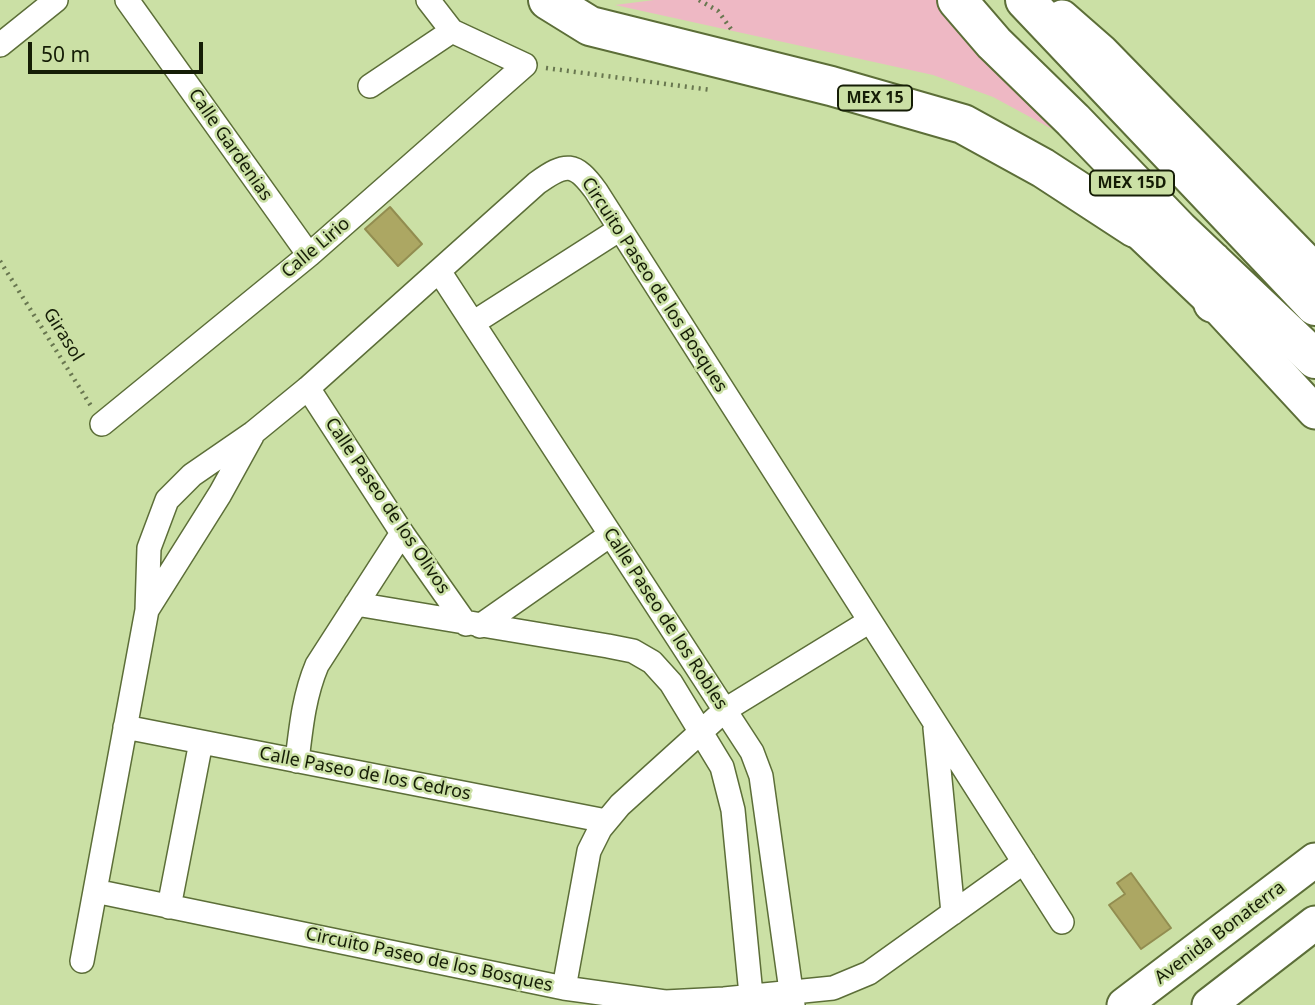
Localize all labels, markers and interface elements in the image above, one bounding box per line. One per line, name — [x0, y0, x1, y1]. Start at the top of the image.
scale bar — [32, 28, 206, 72]
text: 50 m — [41, 40, 90, 68]
street label: Calle Gardenias — [183, 85, 277, 205]
road number: MEX 15 — [838, 86, 912, 110]
road number: MEX 15D — [1090, 170, 1174, 196]
street label: Circuito Paseo de los Bosques — [576, 174, 732, 396]
street label: Calle Lirio — [277, 213, 355, 283]
street label: Girasol — [38, 304, 88, 366]
street label: Calle Paseo de los Olivos — [320, 414, 454, 598]
street label: Calle Paseo de los Robles — [598, 524, 732, 714]
street label: Calle Paseo de los Cedros — [257, 743, 473, 805]
street label: Avenida Bonaterra — [1151, 877, 1289, 989]
street label: Circuito Paseo de los Bosques — [304, 923, 554, 997]

